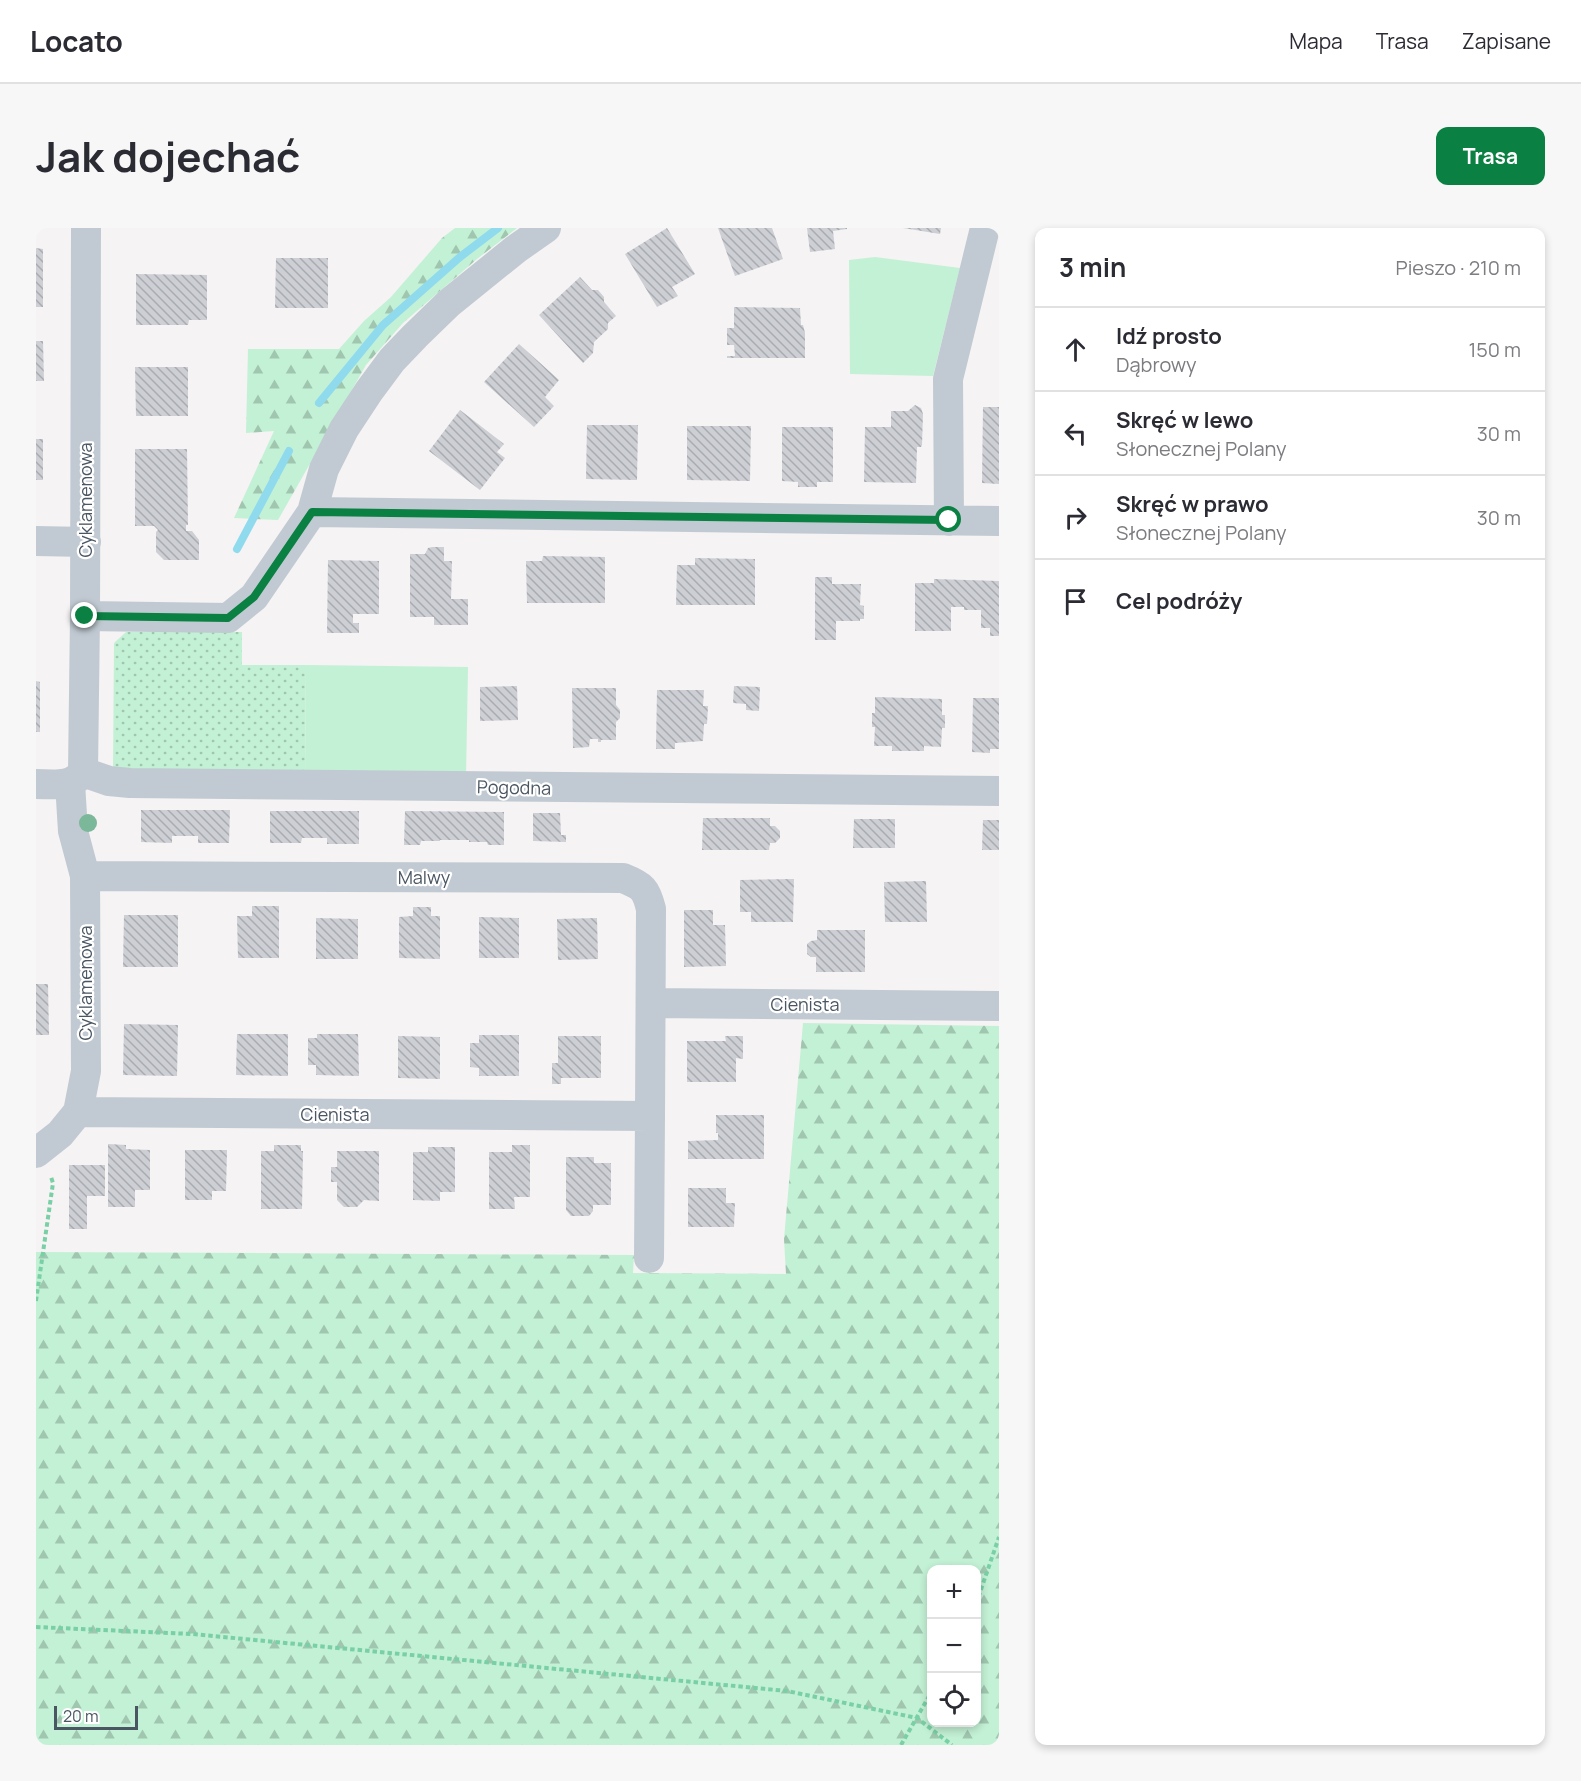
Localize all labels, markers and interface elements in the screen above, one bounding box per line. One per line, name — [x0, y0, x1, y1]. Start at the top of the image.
text: Locato — [30, 22, 123, 60]
text: Mapa — [1289, 27, 1343, 55]
text: Trasa — [1376, 27, 1429, 55]
text: Zapisane — [1462, 27, 1551, 55]
text: Jak dojechać — [36, 127, 300, 185]
button: Trasa — [1436, 127, 1545, 185]
text: 3 min — [1059, 249, 1126, 285]
text: Pieszo · 210 m — [1396, 254, 1521, 281]
text: Idź prosto — [1116, 321, 1222, 351]
icon: ahead — [1059, 333, 1092, 366]
text: 150 m — [1468, 336, 1521, 363]
text: Dąbrowy — [1116, 351, 1197, 378]
text: Skręć w lewo — [1116, 405, 1253, 435]
icon: left — [1059, 417, 1092, 450]
text: 30 m — [1477, 420, 1521, 447]
text: Słonecznej Polany — [1116, 435, 1287, 462]
street label: Cyklamenowa — [73, 442, 97, 558]
text: Skręć w prawo — [1116, 489, 1269, 519]
icon: right — [1059, 501, 1092, 534]
text: 30 m — [1477, 504, 1521, 531]
route start — [935, 506, 961, 532]
text: Słonecznej Polany — [1116, 519, 1287, 546]
icon: arrive — [1059, 585, 1092, 618]
text: Cel podróży — [1116, 586, 1242, 616]
route end — [71, 602, 97, 628]
street label: Pogodna — [477, 774, 551, 800]
street label: Malwy — [398, 865, 451, 889]
street label: Cyklamenowa — [73, 925, 97, 1041]
street label: Cienista — [771, 992, 839, 1016]
street label: Cienista — [301, 1102, 369, 1126]
map controls — [927, 1565, 981, 1727]
button: + — [927, 1565, 981, 1619]
button: − — [927, 1619, 981, 1673]
button: locate — [927, 1673, 981, 1727]
scale bar — [54, 1703, 138, 1730]
text: 20 m — [63, 1705, 99, 1727]

